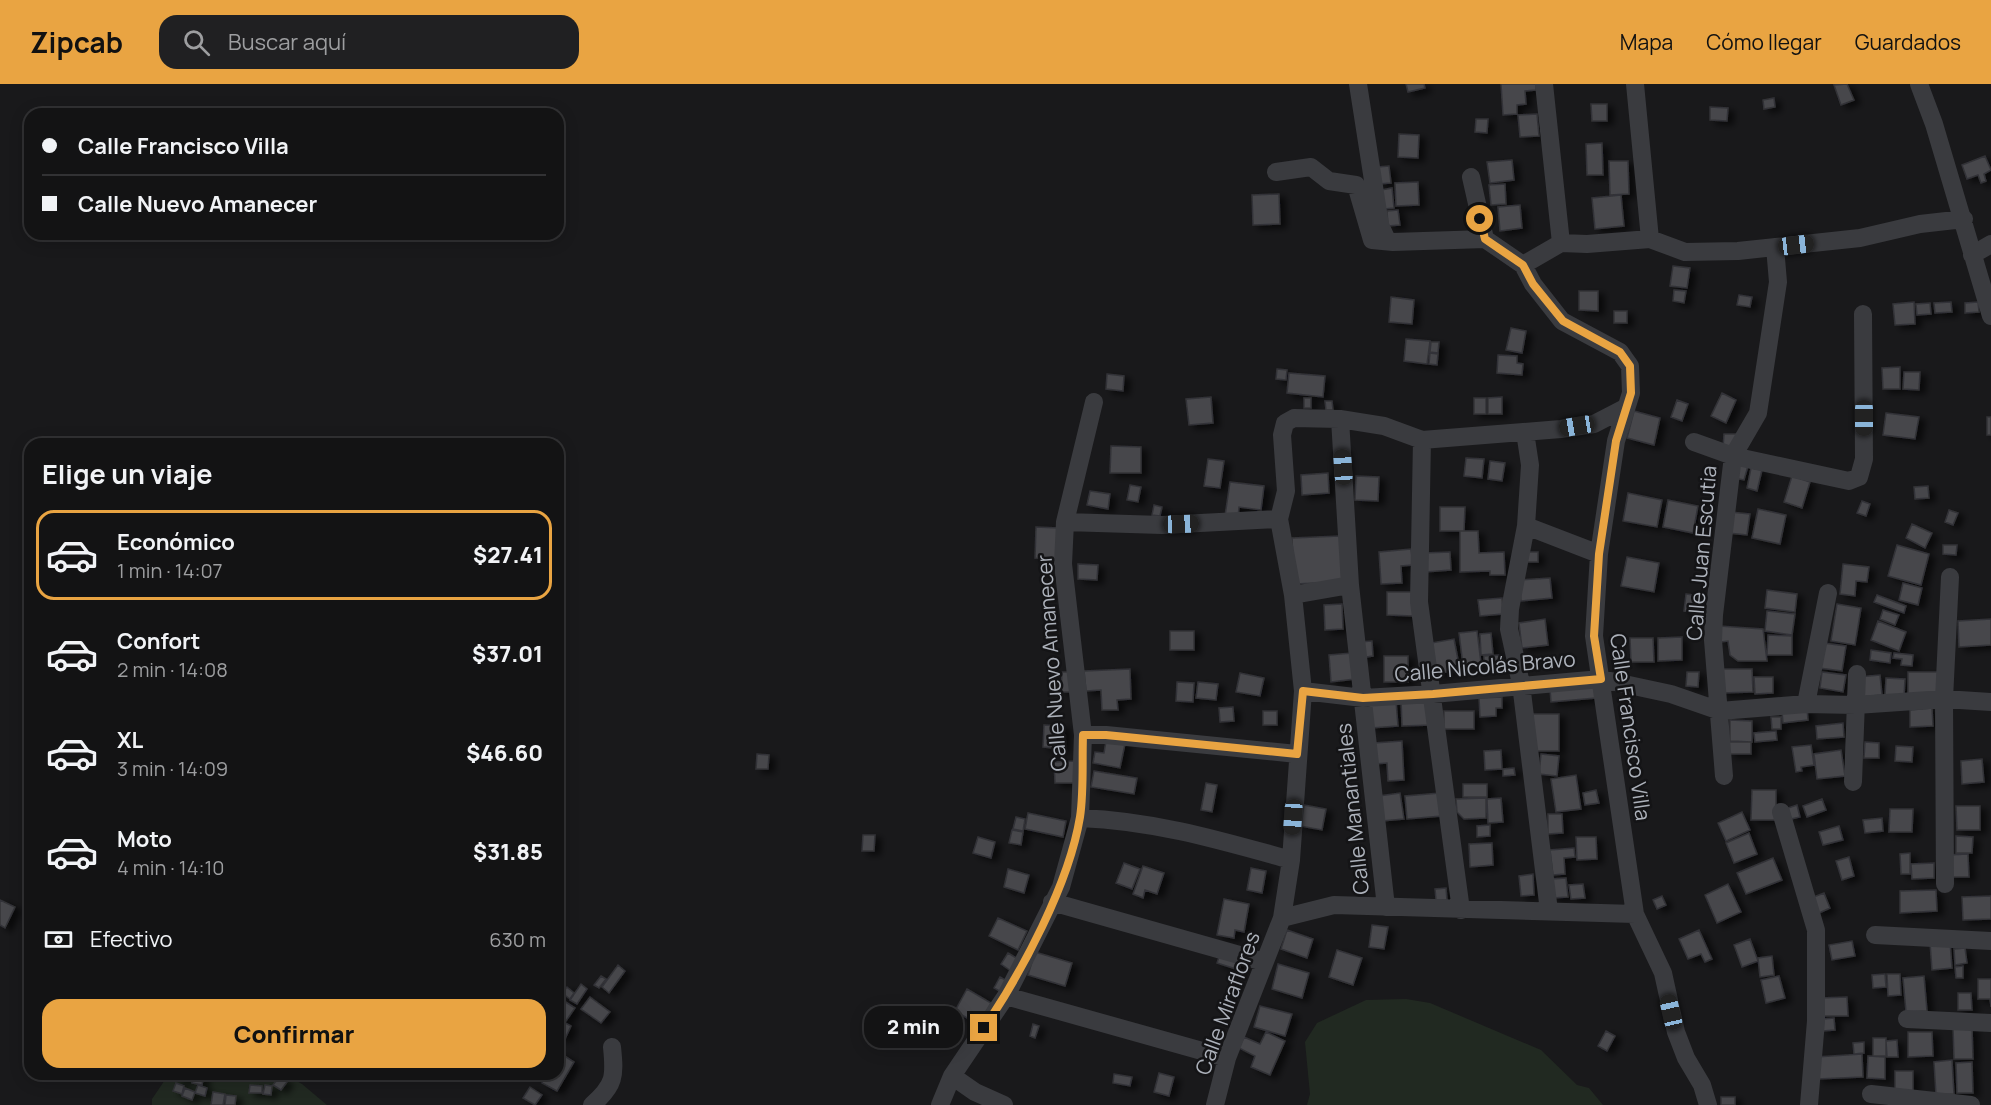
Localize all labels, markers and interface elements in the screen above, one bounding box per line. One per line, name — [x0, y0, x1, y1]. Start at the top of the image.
search box — [159, 15, 579, 69]
text: Zipcab — [30, 23, 123, 61]
icon: search — [180, 26, 213, 59]
text: Buscar aquí — [228, 27, 346, 57]
text: Mapa — [1620, 28, 1673, 56]
text: Cómo llegar — [1706, 28, 1822, 56]
text: Guardados — [1855, 28, 1961, 56]
text: Calle Francisco Villa — [78, 131, 289, 161]
text: Calle Nuevo Amanecer — [78, 189, 317, 219]
route start — [1466, 205, 1493, 232]
car — [1777, 234, 1815, 256]
car — [1855, 400, 1873, 436]
car — [1558, 414, 1596, 438]
car — [1333, 448, 1353, 486]
text: Elige un viaje — [42, 455, 213, 492]
street label: Calle Juan Escutia — [1679, 464, 1723, 642]
car — [1163, 514, 1199, 534]
text: Económico — [117, 527, 235, 557]
icon: car — [45, 528, 99, 582]
text: $27.41 — [473, 540, 543, 570]
street label: Calle Nuevo Amanecer — [1029, 553, 1073, 772]
text: 1 min · 14:07 — [117, 557, 223, 584]
text: Confort — [117, 626, 200, 656]
icon: car — [45, 627, 99, 681]
street label: Calle Francisco Villa — [1604, 632, 1658, 822]
text: $37.01 — [472, 639, 543, 669]
street label: Calle Nicolás Bravo — [1393, 644, 1577, 688]
text: 2 min · 14:08 — [117, 656, 228, 683]
street label: Calle Manantiales — [1329, 722, 1375, 896]
text: XL — [117, 725, 143, 755]
icon: car — [45, 726, 99, 780]
text: $46.60 — [466, 738, 543, 768]
text: 3 min · 14:09 — [117, 755, 228, 782]
car — [1283, 798, 1303, 836]
text: Moto — [117, 824, 172, 854]
icon: car — [45, 825, 99, 879]
text: $31.85 — [473, 837, 543, 867]
text: 4 min · 14:10 — [117, 854, 224, 881]
icon: cash — [42, 923, 75, 956]
text: Efectivo — [90, 924, 173, 954]
text: 630 m — [489, 926, 546, 953]
street label: Calle Miraflores — [1188, 927, 1266, 1079]
car — [1658, 992, 1684, 1032]
button: Confirmar — [42, 999, 546, 1068]
callout: 2 min — [864, 1007, 963, 1049]
text: 2 min — [887, 1013, 940, 1040]
route end — [970, 1014, 997, 1041]

